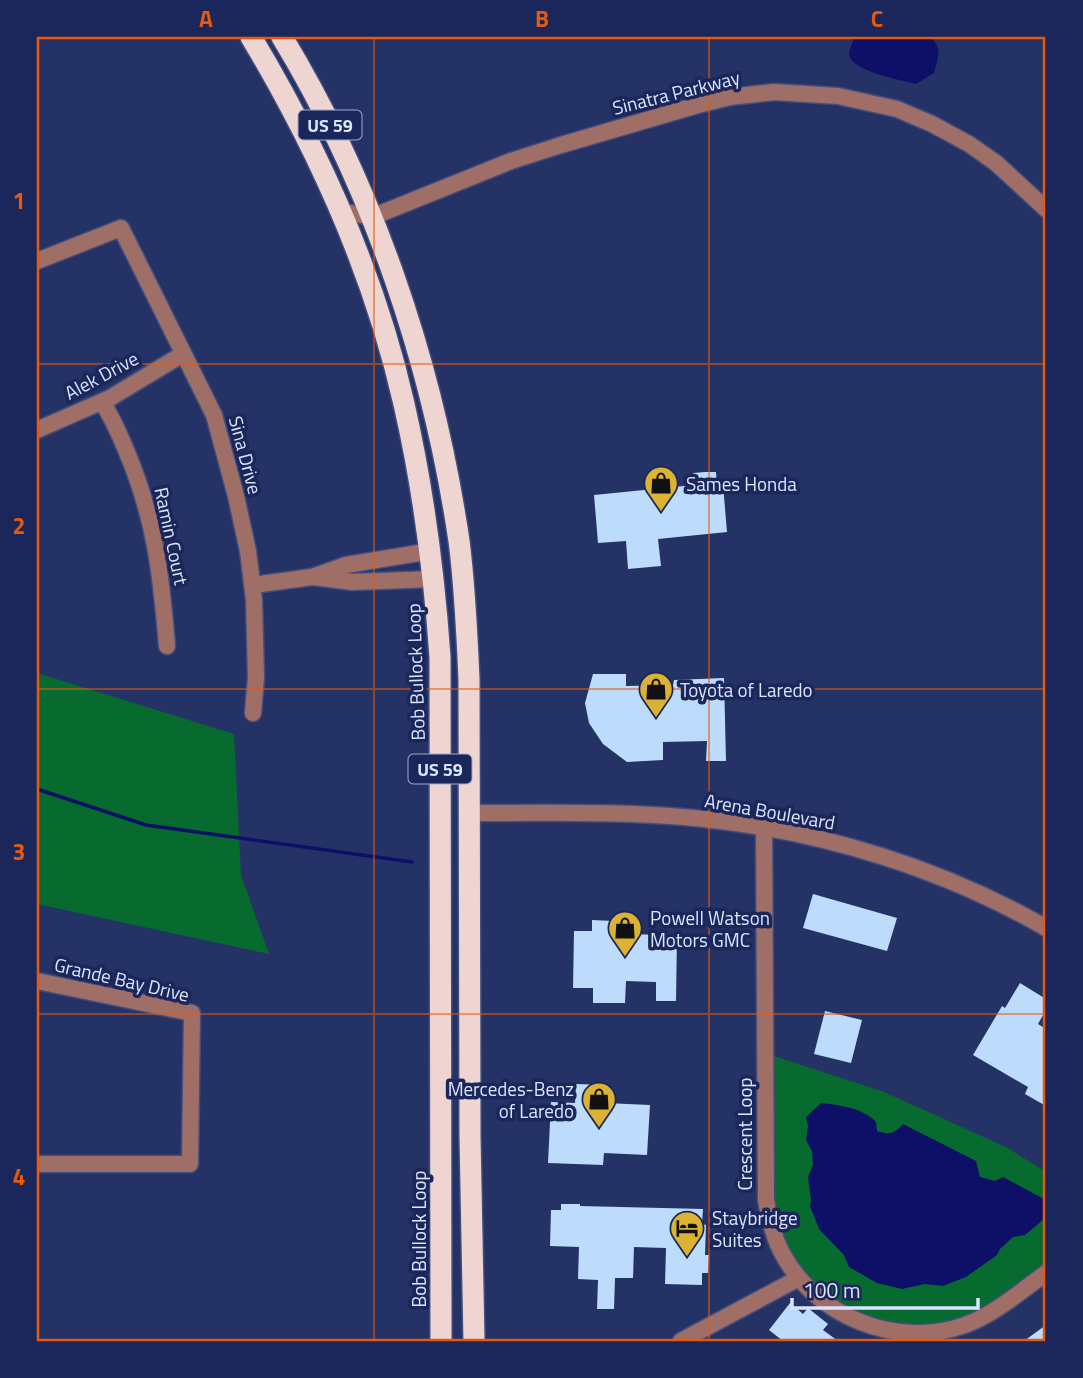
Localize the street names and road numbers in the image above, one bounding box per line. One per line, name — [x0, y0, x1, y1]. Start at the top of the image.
street label: Sinatra Parkway — [609, 62, 743, 122]
road number: US 59 — [298, 110, 362, 140]
street label: Alek Drive — [59, 343, 143, 407]
street label: Sina Drive — [222, 413, 270, 497]
street label: Ramin Court — [148, 484, 197, 588]
street label: Bob Bullock Loop — [398, 603, 432, 741]
road number: US 59 — [408, 754, 472, 784]
street label: Arena Boulevard — [703, 785, 837, 837]
street label: Grande Bay Drive — [52, 949, 192, 1009]
street label: Crescent Loop — [730, 1078, 759, 1190]
street label: Bob Bullock Loop — [404, 1170, 433, 1308]

